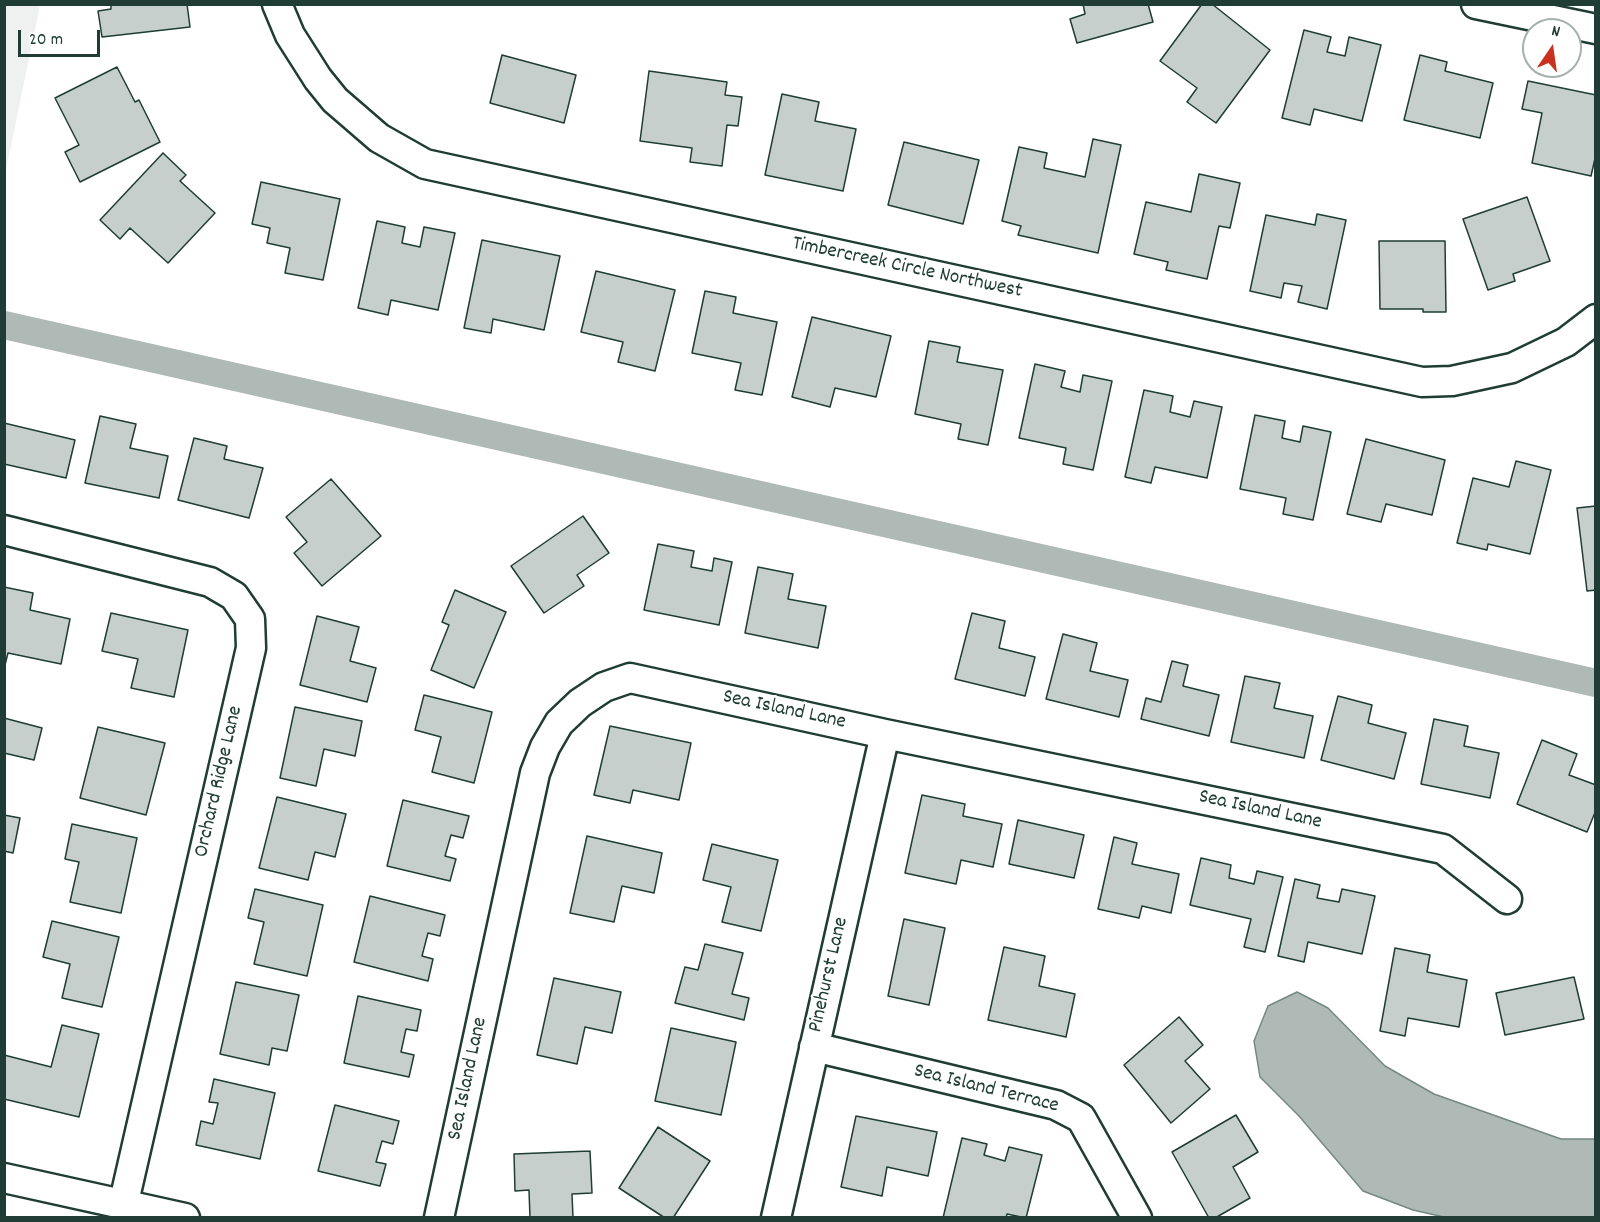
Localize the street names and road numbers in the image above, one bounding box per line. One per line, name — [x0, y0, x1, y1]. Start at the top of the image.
street label: Timbercreek Circle Northwest — [790, 232, 1024, 306]
street label: Sea Island Lane — [720, 686, 848, 736]
street label: Orchard Ridge Lane — [190, 704, 250, 860]
street label: Sea Island Lane — [1196, 786, 1324, 836]
street label: Pinehurst Lane — [805, 915, 855, 1035]
street label: Sea Island Lane — [444, 1015, 494, 1143]
street label: Sea Island Terrace — [911, 1060, 1061, 1120]

